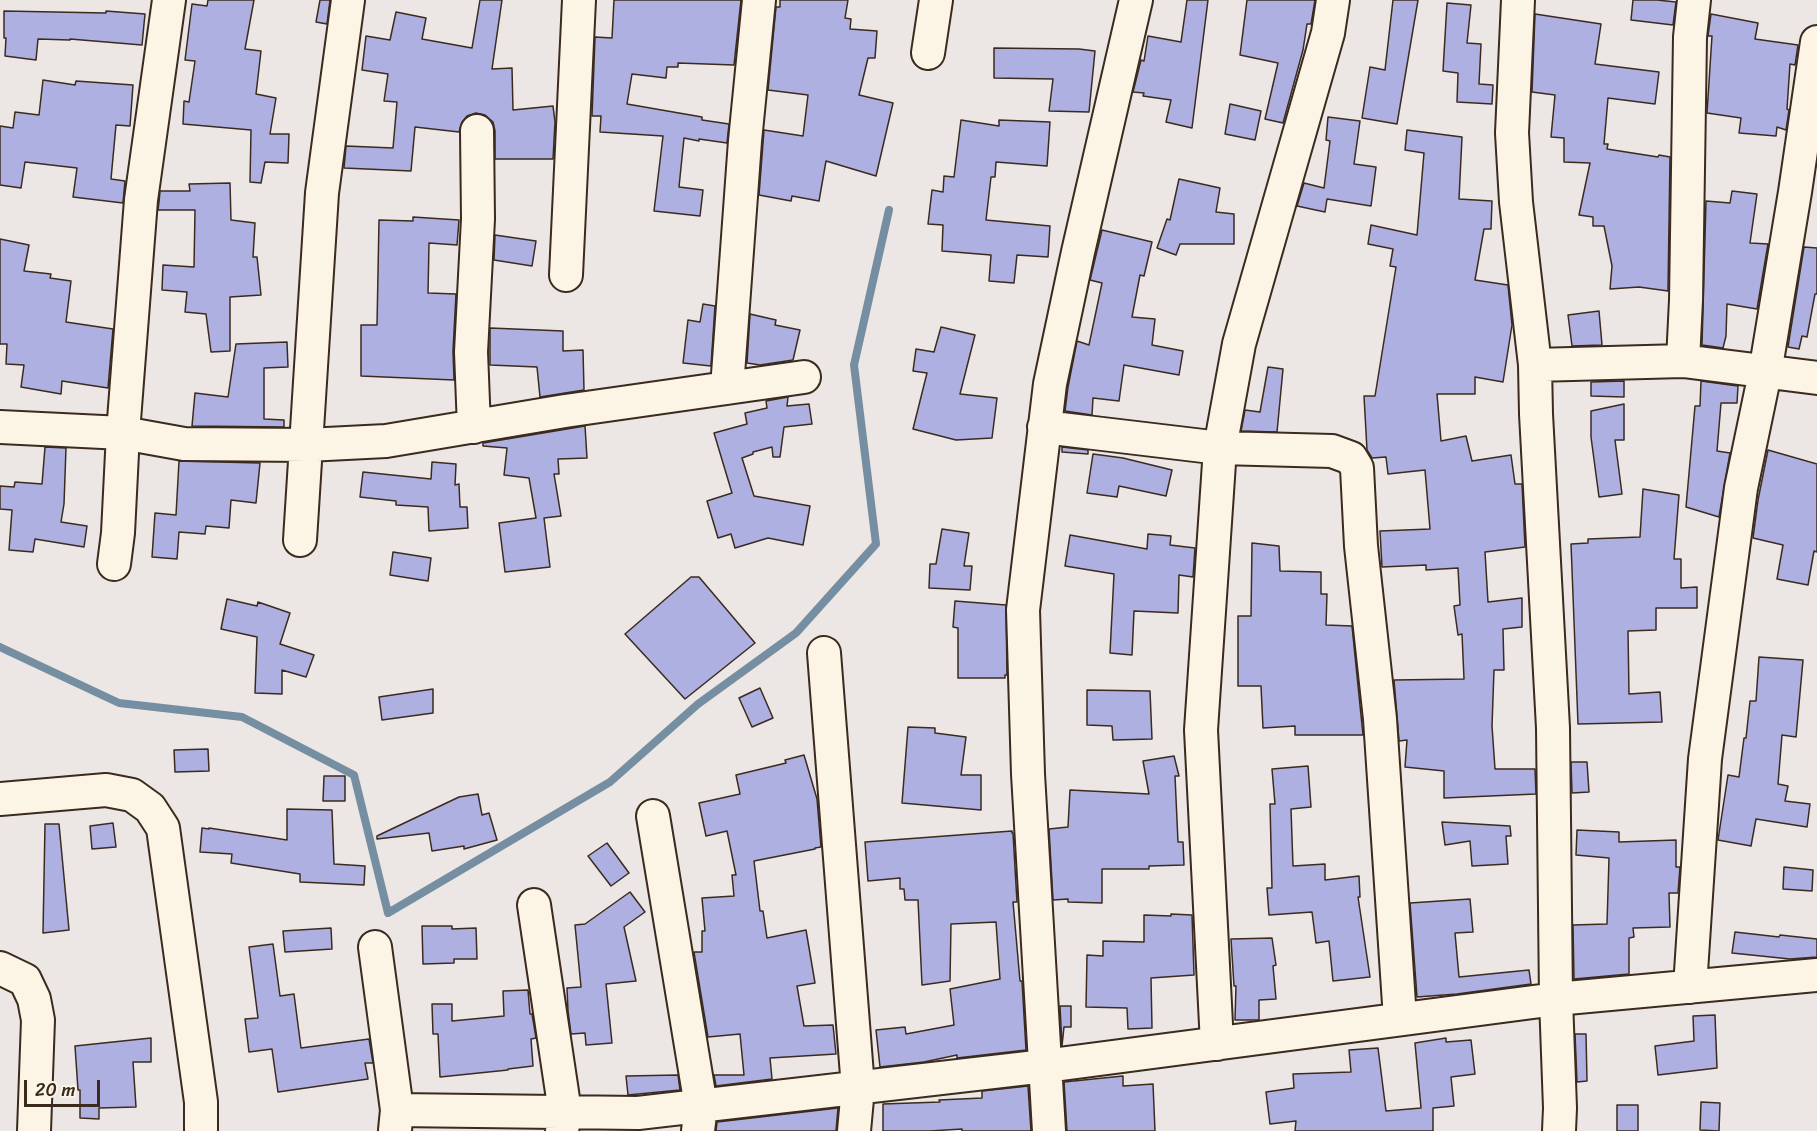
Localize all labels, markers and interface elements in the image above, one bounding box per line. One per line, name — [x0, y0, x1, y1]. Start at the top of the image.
scale bar — [27, 1068, 104, 1106]
text: 20 m — [35, 1074, 75, 1106]

